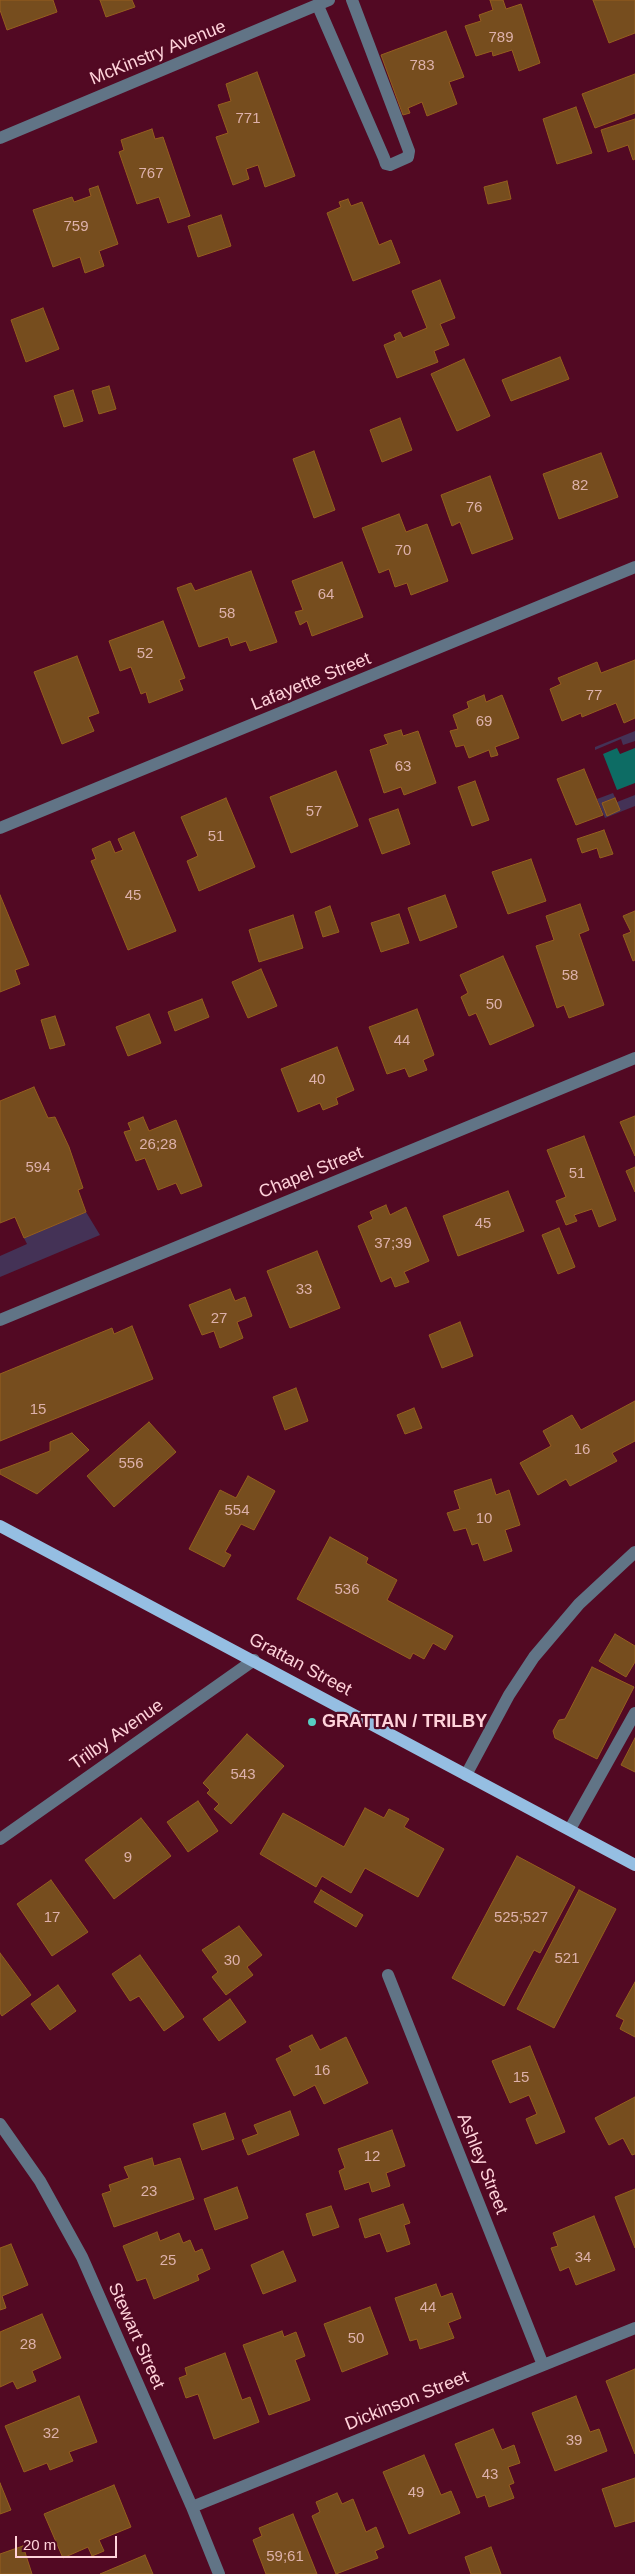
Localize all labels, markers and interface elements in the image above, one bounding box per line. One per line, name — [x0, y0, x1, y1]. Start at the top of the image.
street label: McKinstry Avenue — [87, 16, 229, 90]
house number: 789 — [488, 29, 514, 47]
house number: 783 — [409, 57, 435, 75]
house number: 771 — [235, 110, 261, 128]
house number: 767 — [138, 165, 164, 183]
house number: 759 — [63, 218, 89, 236]
house number: 82 — [572, 477, 588, 495]
house number: 76 — [466, 499, 482, 517]
house number: 70 — [395, 542, 411, 560]
house number: 64 — [318, 586, 334, 604]
house number: 58 — [219, 605, 235, 623]
house number: 52 — [137, 645, 153, 663]
street label: Lafayette Street — [248, 648, 374, 716]
house number: 77 — [586, 687, 602, 705]
house number: 69 — [476, 713, 492, 731]
house number: 63 — [395, 758, 411, 776]
house number: 57 — [306, 803, 322, 821]
house number: 51 — [208, 828, 224, 846]
house number: 45 — [125, 887, 141, 905]
house number: 58 — [562, 967, 578, 985]
house number: 50 — [486, 996, 502, 1014]
house number: 44 — [394, 1032, 410, 1050]
house number: 40 — [309, 1071, 325, 1089]
house number: 26;28 — [139, 1136, 177, 1154]
street label: Chapel Street — [256, 1142, 366, 1204]
house number: 594 — [25, 1159, 51, 1177]
house number: 51 — [569, 1165, 585, 1183]
house number: 45 — [475, 1215, 491, 1233]
house number: 37;39 — [374, 1235, 412, 1253]
house number: 33 — [296, 1281, 312, 1299]
house number: 27 — [211, 1310, 227, 1328]
house number: 15 — [30, 1401, 46, 1419]
house number: 16 — [574, 1441, 590, 1459]
house number: 556 — [118, 1455, 144, 1473]
house number: 554 — [224, 1502, 250, 1520]
house number: 10 — [476, 1510, 492, 1528]
house number: 536 — [334, 1581, 360, 1599]
street label: Grattan Street — [245, 1629, 355, 1701]
street label: Trilby Avenue — [66, 1695, 168, 1775]
place label: GRATTAN / TRILBY — [322, 1711, 487, 1733]
marker: GRATTAN / TRILBY — [306, 1716, 318, 1728]
house number: 543 — [230, 1766, 256, 1784]
house number: 9 — [124, 1849, 132, 1867]
house number: 17 — [44, 1909, 60, 1927]
house number: 525;527 — [494, 1909, 548, 1927]
house number: 521 — [554, 1950, 580, 1968]
house number: 30 — [224, 1952, 240, 1970]
house number: 16 — [314, 2062, 330, 2080]
house number: 15 — [513, 2069, 529, 2087]
street label: Ashley Street — [452, 2110, 512, 2218]
house number: 12 — [364, 2148, 380, 2166]
house number: 23 — [141, 2183, 157, 2201]
house number: 34 — [575, 2249, 591, 2267]
house number: 25 — [160, 2252, 176, 2270]
street label: Stewart Street — [103, 2280, 169, 2392]
house number: 44 — [420, 2299, 436, 2317]
house number: 50 — [348, 2330, 364, 2348]
house number: 28 — [20, 2336, 36, 2354]
street label: Dickinson Street — [342, 2366, 472, 2436]
house number: 32 — [43, 2425, 59, 2443]
house number: 39 — [566, 2432, 582, 2450]
house number: 43 — [482, 2466, 498, 2484]
house number: 49 — [408, 2484, 424, 2502]
scale bar — [18, 2526, 120, 2558]
text: 20 m — [23, 2536, 56, 2553]
house number: 59;61 — [266, 2548, 304, 2566]

